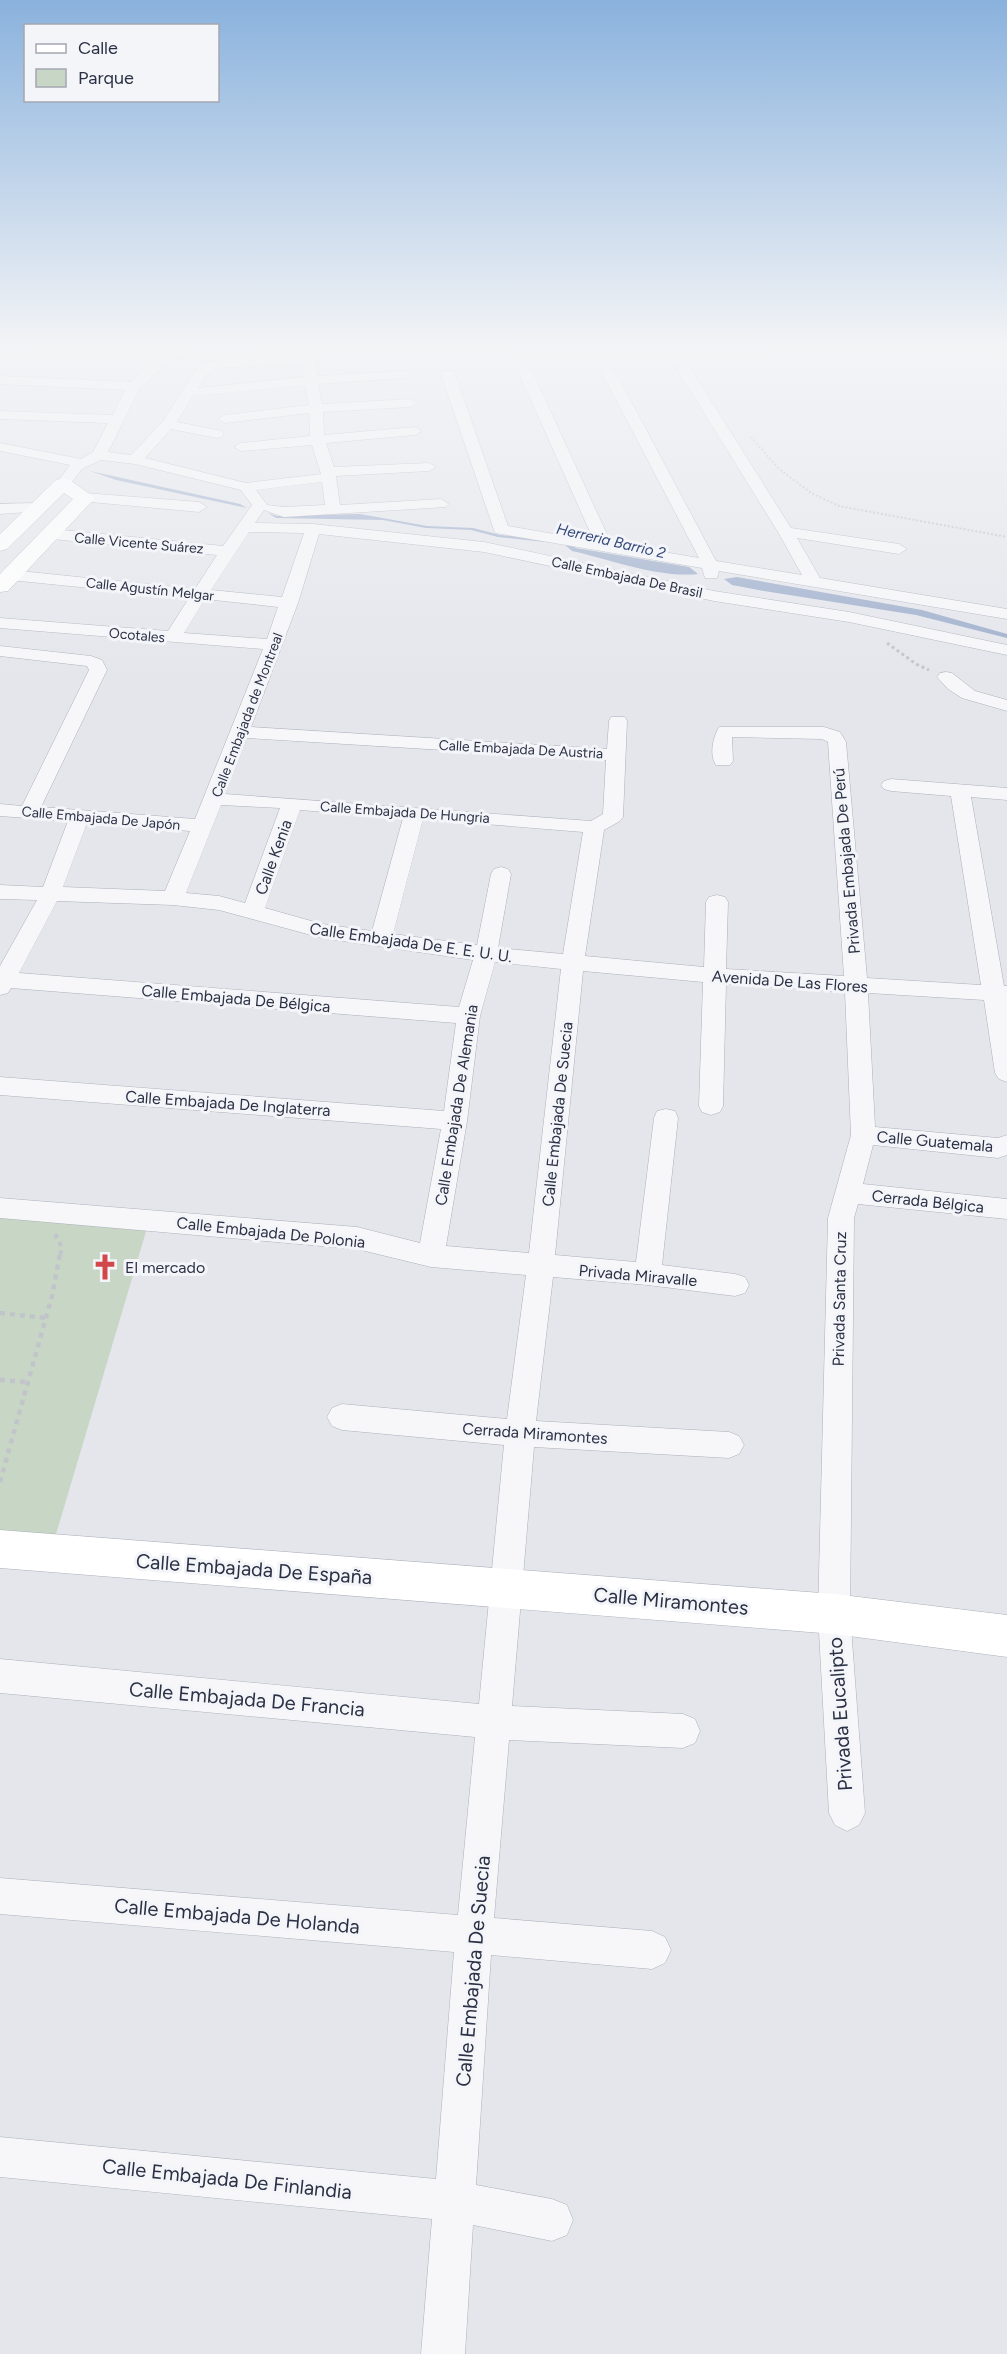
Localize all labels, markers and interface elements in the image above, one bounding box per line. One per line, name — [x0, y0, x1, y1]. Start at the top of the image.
legend — [24, 24, 219, 102]
text: Calle — [78, 37, 118, 59]
text: Parque — [78, 67, 134, 89]
water label: Herreria Barrio 2 — [555, 520, 668, 562]
street label: Calle Vicente Suárez — [74, 529, 204, 558]
street label: Calle Embajada De Brasil — [550, 553, 704, 602]
street label: Calle Agustín Melgar — [85, 574, 215, 605]
street label: Ocotales — [108, 625, 166, 646]
street label: Calle Embajada de Montreal — [208, 631, 287, 800]
street label: Calle Embajada De Austria — [438, 737, 604, 762]
street label: Privada Embajada De Perú — [829, 767, 864, 955]
street label: Calle Embajada De Hungria — [320, 798, 490, 827]
street label: Calle Embajada De Japón — [21, 803, 181, 834]
street label: Calle Kenia — [251, 817, 296, 897]
street label: Calle Embajada De E. E. U. U. — [308, 919, 513, 966]
street label: Avenida De Las Flores — [711, 967, 869, 996]
street label: Calle Embajada De Bélgica — [141, 981, 331, 1016]
street label: Calle Embajada De Alemania — [431, 1003, 482, 1207]
street label: Calle Embajada De Suecia — [538, 1021, 577, 1207]
street label: Calle Embajada De Inglaterra — [125, 1087, 331, 1120]
street label: Calle Guatemala — [876, 1127, 994, 1156]
street label: Cerrada Bélgica — [871, 1186, 985, 1217]
street label: Calle Embajada De Polonia — [176, 1213, 366, 1252]
street label: Privada Santa Cruz — [829, 1231, 850, 1367]
church icon: El mercado — [90, 1252, 120, 1282]
place label: El mercado — [125, 1258, 205, 1277]
street label: Privada Miravalle — [578, 1261, 698, 1290]
street label: Cerrada Miramontes — [462, 1419, 608, 1448]
street label: Calle Embajada De España — [135, 1549, 373, 1589]
street label: Calle Miramontes — [593, 1582, 749, 1620]
street label: Privada Eucalipto — [823, 1636, 857, 1792]
street label: Calle Embajada De Francia — [128, 1677, 366, 1721]
street label: Calle Embajada De Suecia — [451, 1854, 495, 2088]
street label: Calle Embajada De Holanda — [113, 1893, 361, 1939]
street label: Calle Embajada De Finlandia — [101, 2154, 353, 2204]

